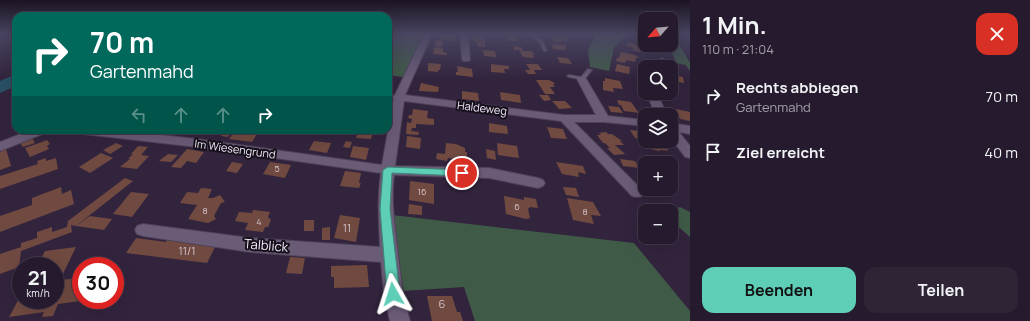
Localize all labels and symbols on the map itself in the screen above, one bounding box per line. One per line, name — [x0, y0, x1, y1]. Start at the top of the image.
north arrow — [638, 12, 678, 52]
street label: Haldeweg — [456, 97, 508, 118]
street label: Im Wiesengrund — [194, 135, 277, 162]
pin — [445, 156, 479, 190]
house number: 5 — [274, 162, 280, 175]
house number: 16 — [417, 185, 427, 198]
house number: 6 — [514, 200, 520, 213]
house number: 8 — [202, 204, 208, 217]
house number: 8 — [582, 205, 588, 218]
house number: 4 — [256, 215, 262, 228]
house number: 11 — [343, 220, 351, 235]
street label: Talblick — [243, 234, 290, 256]
house number: 11/1 — [178, 243, 196, 258]
speed limit sign: 30 — [72, 257, 124, 309]
position arrow — [372, 273, 414, 315]
house number: 6 — [439, 296, 446, 311]

